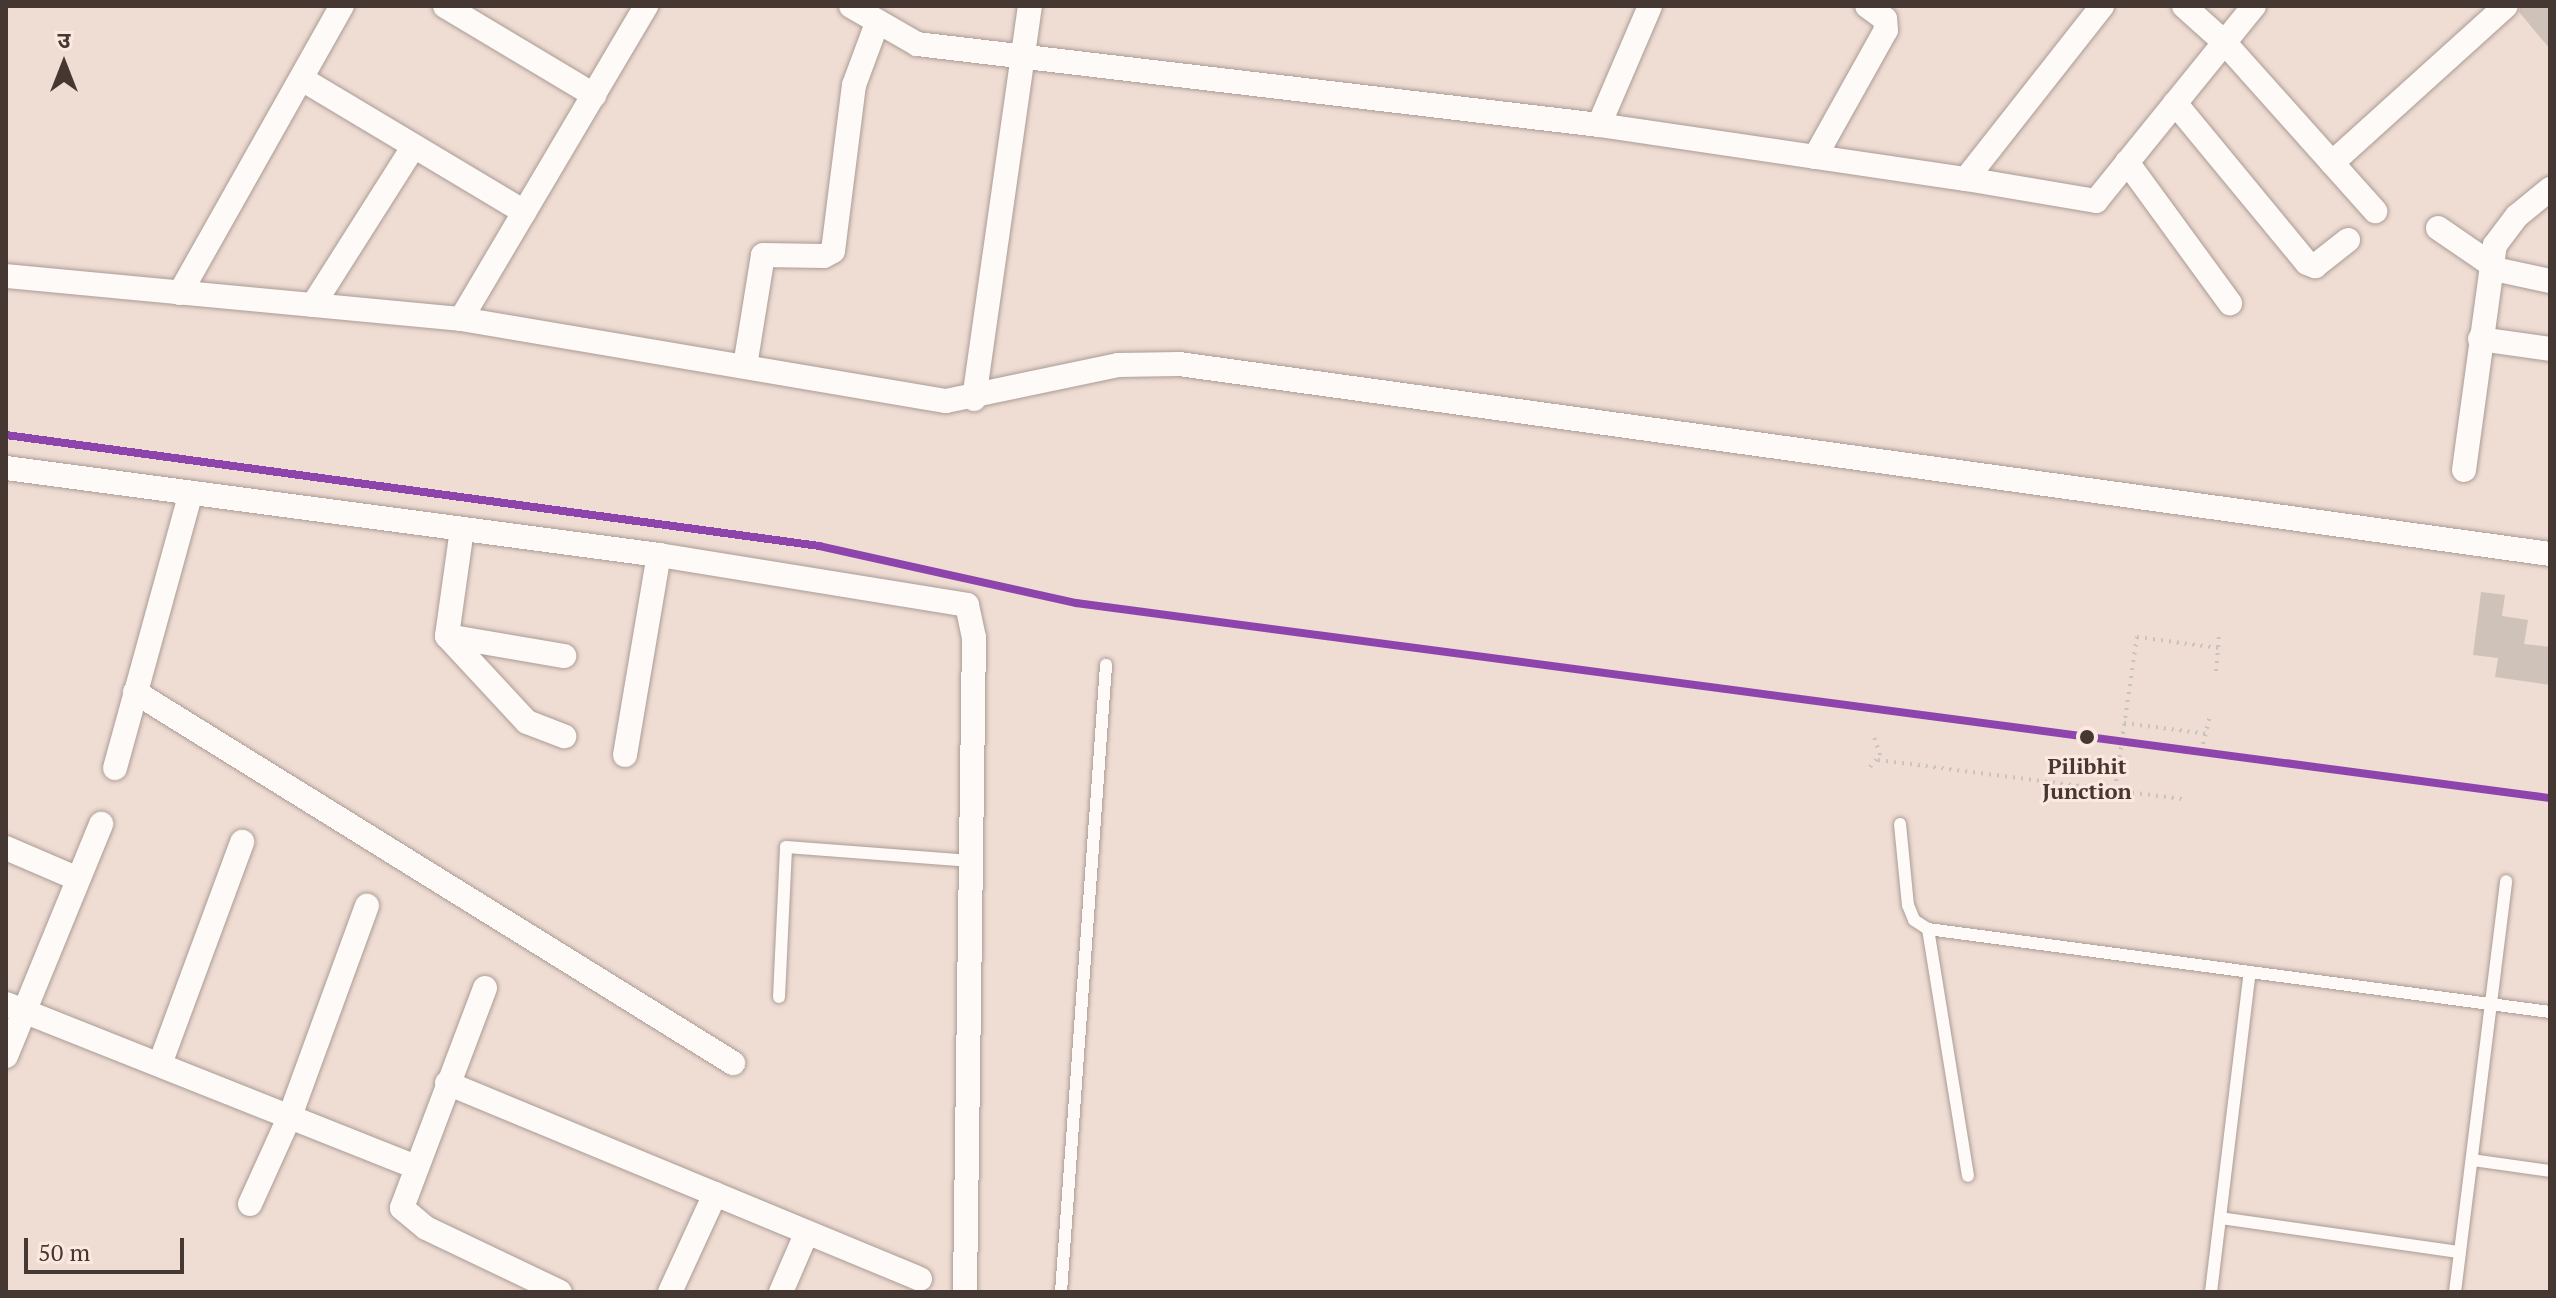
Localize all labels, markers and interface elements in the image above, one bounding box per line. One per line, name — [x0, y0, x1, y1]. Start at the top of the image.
north arrow — [24, 24, 104, 104]
text: उ — [58, 25, 70, 54]
marker: Pilibhit Junction — [2076, 726, 2098, 748]
place label: Pilibhit Junction — [2042, 752, 2132, 804]
scale bar — [28, 1222, 188, 1272]
text: 50 m — [38, 1236, 90, 1268]

